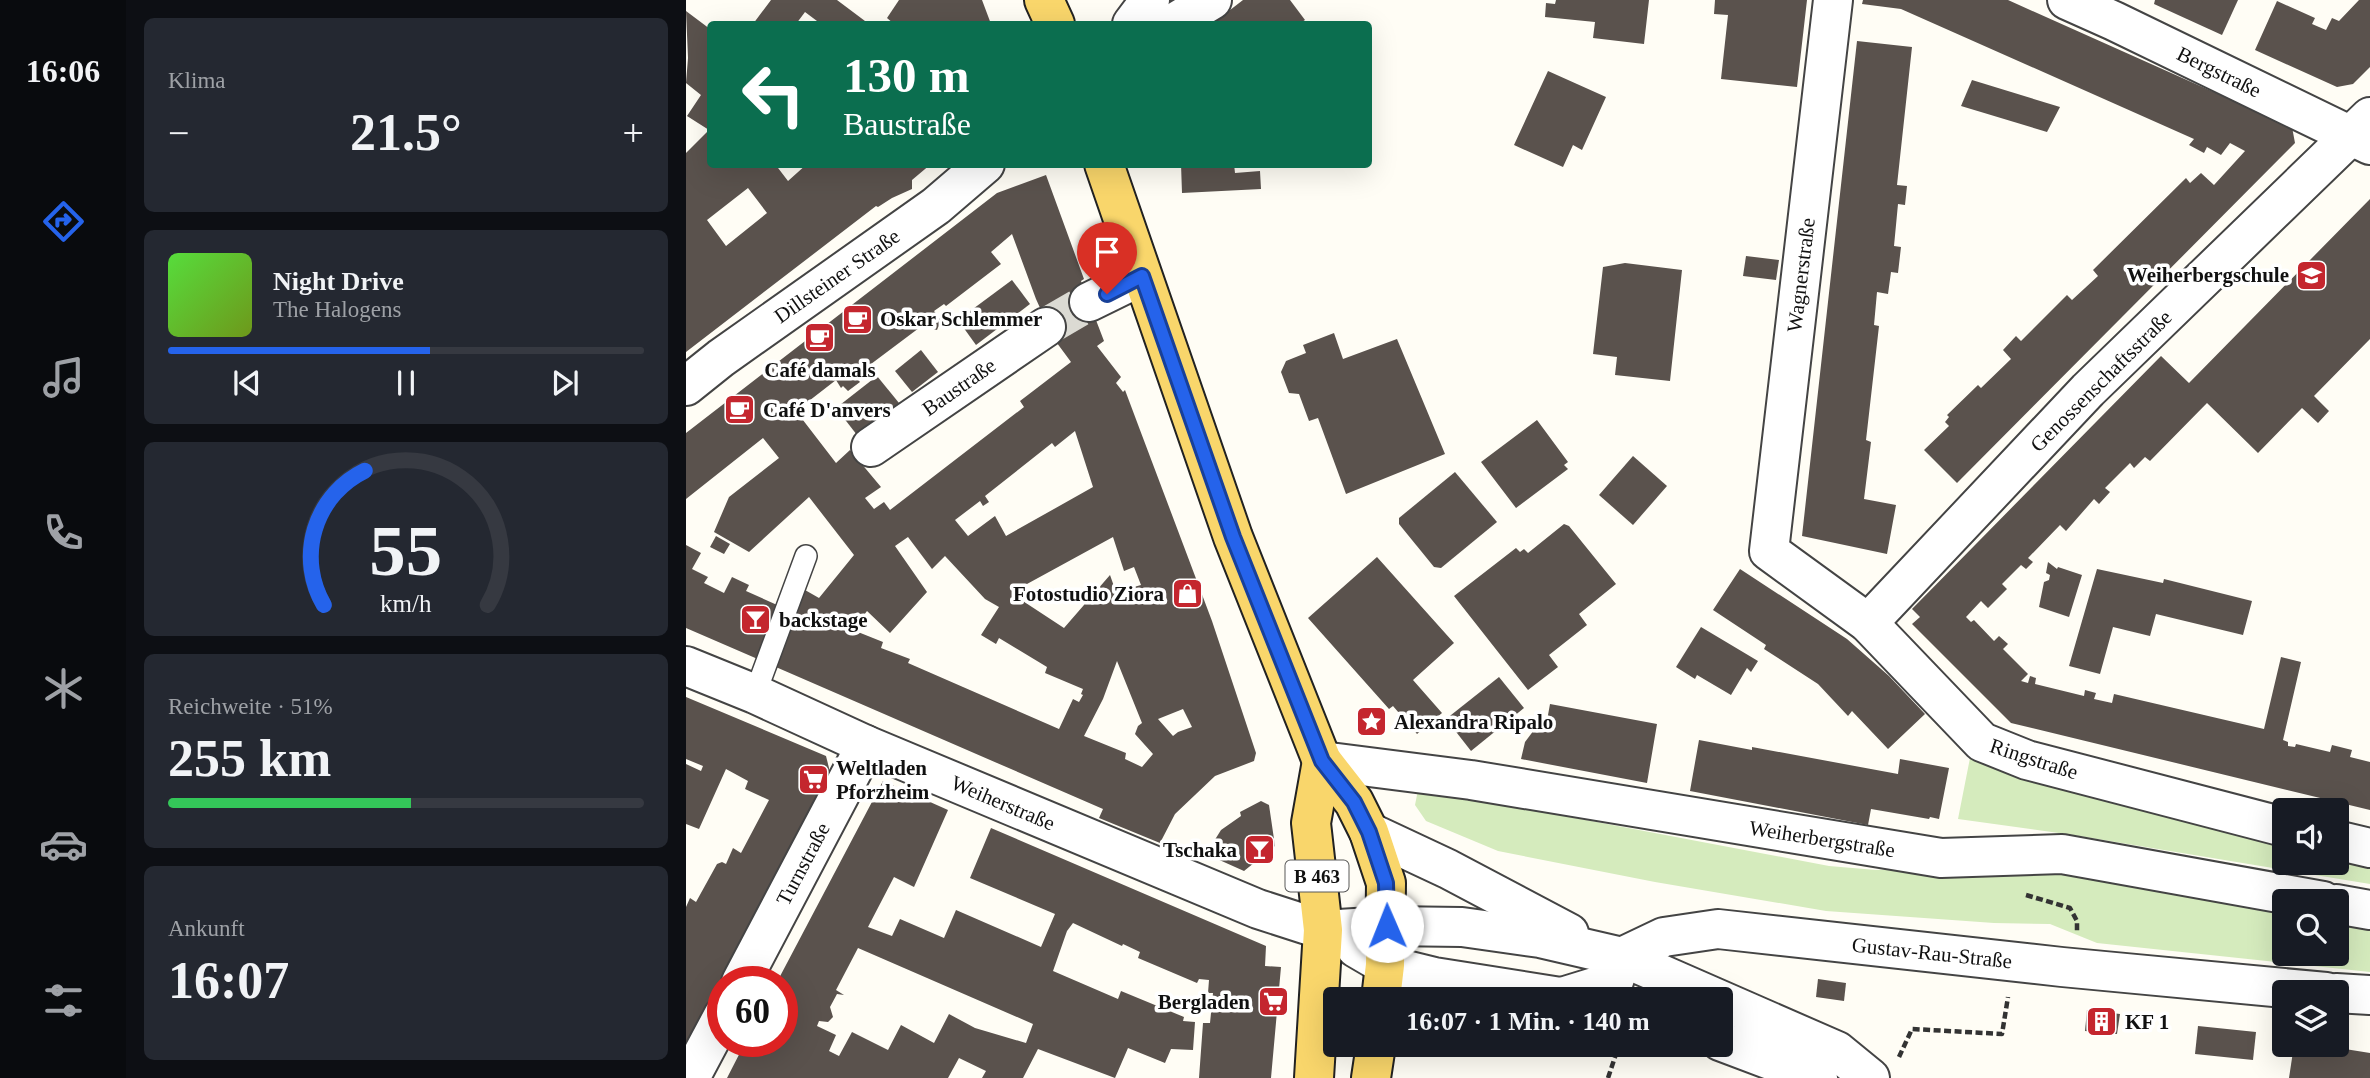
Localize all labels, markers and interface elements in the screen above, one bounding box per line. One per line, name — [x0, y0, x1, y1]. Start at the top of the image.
street label: Bergstraße — [2173, 41, 2265, 103]
text: 130 m — [843, 48, 970, 103]
icon: left — [728, 49, 819, 140]
text: 16:06 — [26, 53, 100, 89]
text: Klima — [168, 68, 226, 93]
text: 21.5° — [350, 104, 462, 161]
text: Baustraße — [843, 106, 971, 142]
text: − — [168, 112, 189, 154]
text: + — [623, 112, 644, 154]
icon: directions — [39, 197, 88, 246]
street label: Wagnerstraße — [1782, 217, 1820, 333]
pin — [1077, 222, 1137, 294]
street label: Dillsteiner Straße — [770, 224, 904, 328]
icon: arrive — [1088, 233, 1126, 271]
school or university icon: Weiherbergschule — [2295, 258, 2329, 292]
place label: Weiherbergschule — [2127, 263, 2289, 287]
text: Night Drive — [273, 267, 404, 296]
text: The Halogens — [273, 297, 401, 322]
cafe icon: Oskar Schlemmer — [840, 302, 874, 336]
street label: Genossenschaftsstraße — [2025, 305, 2177, 457]
place label: Oskar Schlemmer — [880, 307, 1042, 331]
cafe icon: Café damals — [803, 321, 837, 355]
icon: music — [39, 353, 88, 402]
street label: Baustraße — [918, 353, 1000, 421]
place label: Café damals — [764, 358, 876, 382]
icon: previous — [228, 364, 266, 402]
icon: pause — [387, 364, 425, 402]
icon: next — [546, 364, 584, 402]
cafe icon: Café D'anvers — [723, 393, 757, 427]
place label: Café D'anvers — [763, 398, 891, 422]
icon: phone — [39, 508, 88, 557]
text: 55 — [370, 510, 442, 591]
shop icon: Fotostudio Ziora — [1170, 577, 1204, 611]
place label: Fotostudio Ziora — [1013, 582, 1164, 606]
text: km/h — [380, 590, 432, 617]
bar icon: backstage — [739, 603, 773, 637]
place label: backstage — [779, 608, 868, 632]
icon: climate — [39, 664, 88, 713]
text: Reichweite · 51% — [168, 694, 333, 719]
place icon: Alexandra Ripalo — [1354, 705, 1388, 739]
place label: Alexandra Ripalo — [1394, 710, 1553, 734]
text: 255 km — [168, 730, 331, 787]
street label: Ringstraße — [1987, 734, 2081, 784]
place label: Weltladen Pforzheim — [836, 756, 930, 804]
supermarket icon: Weltladen Pforzheim — [796, 763, 830, 797]
street label: Weiherstraße — [948, 770, 1058, 836]
map controls — [2272, 798, 2349, 1057]
button: sound — [2272, 798, 2349, 875]
street label: Weiherbergstraße — [1747, 816, 1897, 862]
street label: Turnstraße — [771, 819, 835, 909]
icon: car — [39, 820, 88, 869]
bar icon: Tschaka — [1243, 833, 1277, 867]
place label: Tschaka — [1163, 838, 1237, 862]
road number: B 463 — [1286, 860, 1348, 891]
position arrow — [1350, 889, 1424, 963]
button: search — [2272, 889, 2349, 966]
text: Ankunft — [168, 916, 245, 941]
street label: Gustav-Rau-Straße — [1851, 933, 2013, 973]
text: 16:07 — [168, 952, 289, 1009]
speed limit sign: 60 — [707, 966, 798, 1057]
icon: filters — [39, 976, 88, 1025]
button: layers — [2272, 980, 2349, 1057]
supermarket icon: Bergladen — [1256, 985, 1290, 1019]
place label: Bergladen — [1158, 990, 1250, 1014]
building icon: KF 1 — [2085, 1005, 2119, 1039]
text: 16:07 · 1 Min. · 140 m — [1406, 1007, 1650, 1036]
place label: KF 1 — [2125, 1010, 2169, 1034]

